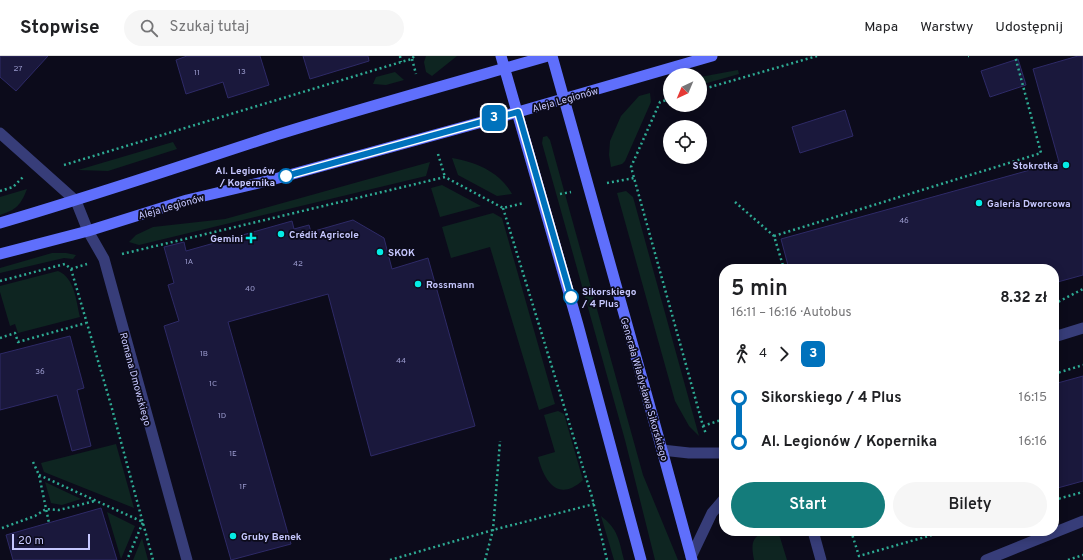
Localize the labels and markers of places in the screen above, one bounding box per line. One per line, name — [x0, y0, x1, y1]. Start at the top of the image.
place label: Stokrotka — [1013, 160, 1058, 173]
marker: Stokrotka — [1061, 160, 1071, 170]
place label: Al. Legionów / Kopernika — [215, 165, 276, 190]
marker: Al. Legionów / Kopernika — [278, 168, 294, 184]
marker: Galeria Dworcowa — [974, 198, 984, 208]
place label: Galeria Dworcowa — [987, 198, 1071, 211]
marker: Crédit Agricole — [276, 229, 286, 239]
place label: Crédit Agricole — [289, 229, 359, 242]
place label: Gemini — [210, 233, 243, 246]
marker: Gemini — [246, 233, 256, 243]
marker: SKOK — [375, 247, 385, 257]
place label: SKOK — [388, 247, 415, 260]
marker: Rossmann — [413, 279, 423, 289]
place label: Rossmann — [426, 279, 474, 292]
place label: Sikorskiego / 4 Plus — [581, 286, 637, 311]
marker: Sikorskiego / 4 Plus — [563, 289, 579, 305]
marker: Gruby Benek — [228, 531, 238, 541]
place label: Gruby Benek — [241, 531, 302, 544]

